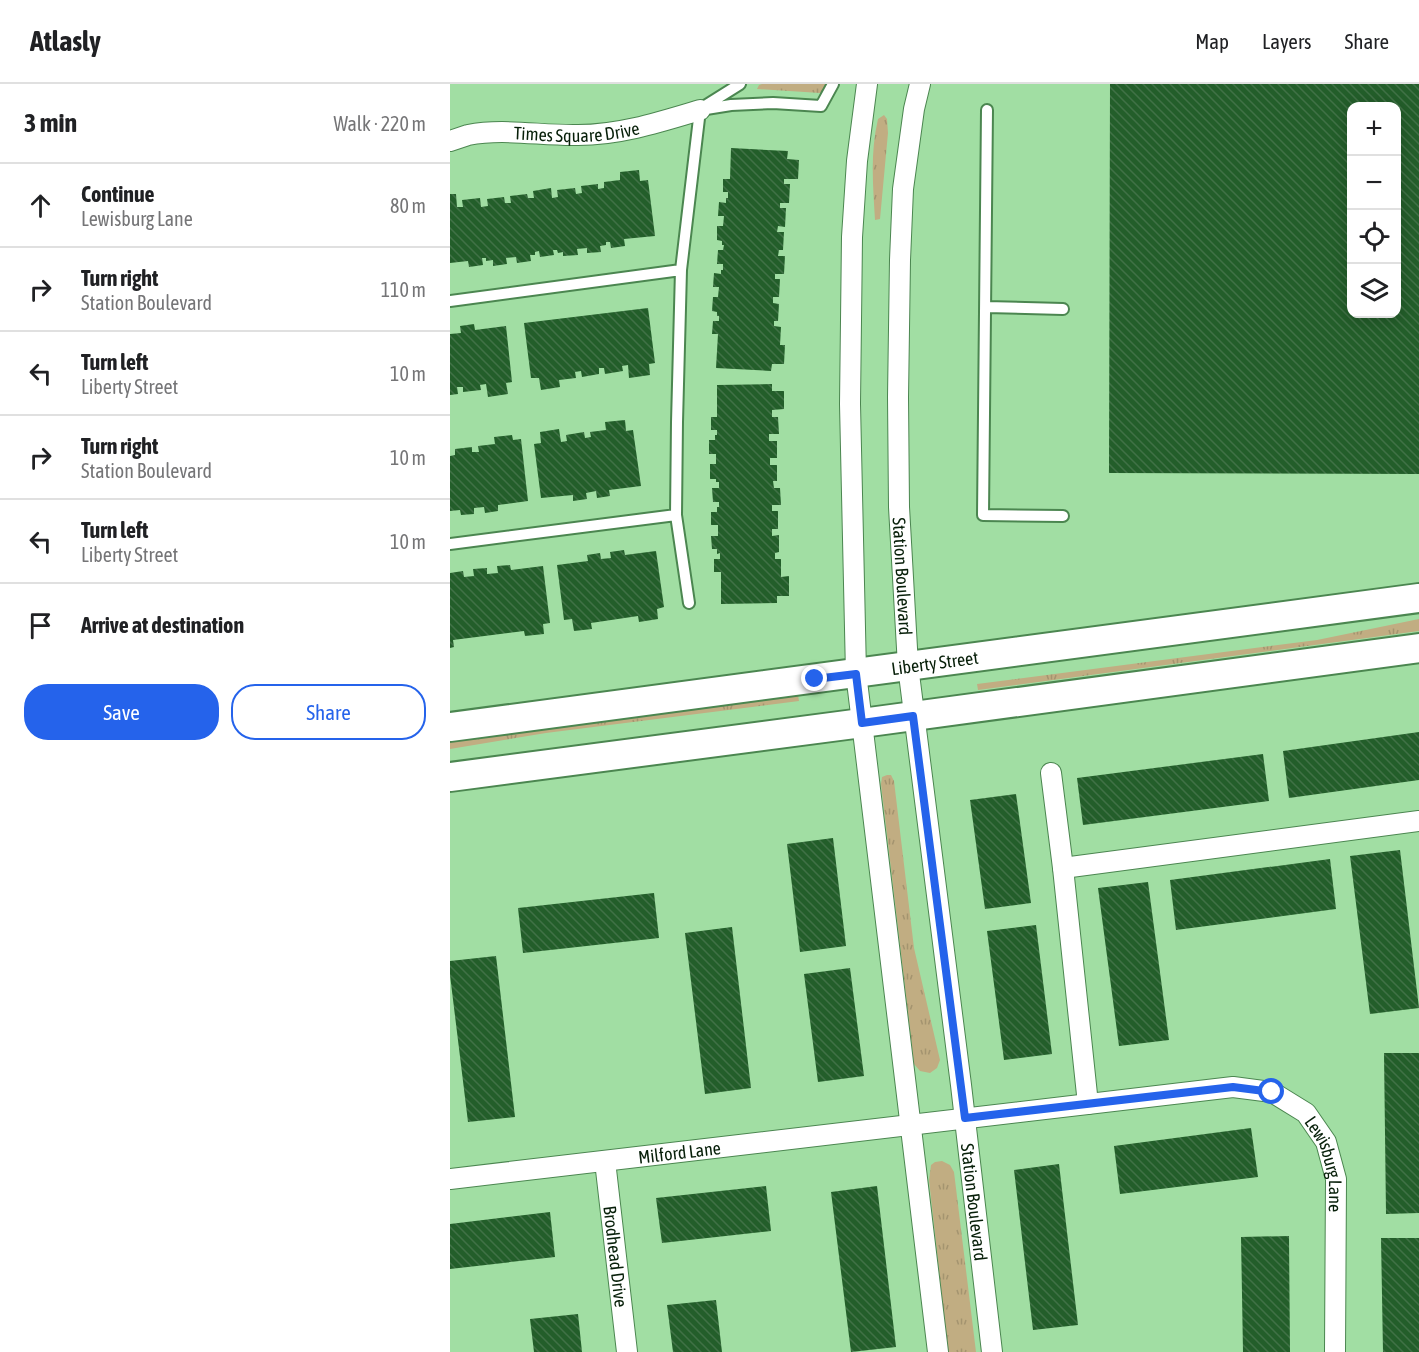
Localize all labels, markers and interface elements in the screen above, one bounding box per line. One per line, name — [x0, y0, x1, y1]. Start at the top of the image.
text: Atlasly — [30, 25, 101, 57]
text: Map — [1195, 29, 1229, 53]
text: Layers — [1262, 29, 1312, 53]
text: Share — [1345, 29, 1389, 53]
map controls — [1347, 102, 1401, 318]
button: + — [1347, 102, 1401, 156]
text: 3 min — [24, 108, 77, 138]
text: Walk · 220 m — [334, 112, 426, 135]
street label: Times Square Drive — [513, 117, 641, 146]
button: − — [1347, 156, 1401, 210]
text: Continue — [81, 181, 155, 207]
icon: ahead — [24, 189, 57, 222]
text: 80 m — [390, 194, 426, 217]
text: Lewisburg Lane — [81, 207, 193, 230]
button: locate — [1347, 210, 1401, 264]
button: layers — [1347, 264, 1401, 318]
text: Turn right — [81, 265, 158, 291]
icon: right — [24, 273, 57, 306]
text: 110 m — [381, 278, 426, 301]
text: Station Boulevard — [81, 291, 212, 314]
text: Turn left — [81, 349, 148, 375]
icon: left — [24, 357, 57, 390]
text: 10 m — [390, 362, 426, 385]
text: Liberty Street — [81, 375, 178, 398]
text: Turn right — [81, 433, 158, 459]
icon: right — [24, 441, 57, 474]
text: 10 m — [390, 446, 426, 469]
text: Station Boulevard — [81, 459, 212, 482]
text: Turn left — [81, 517, 148, 543]
street label: Station Boulevard — [889, 517, 917, 636]
icon: left — [24, 525, 57, 558]
text: 10 m — [390, 530, 426, 553]
text: Liberty Street — [81, 543, 178, 566]
icon: arrive — [24, 609, 57, 642]
text: Arrive at destination — [81, 612, 244, 638]
street label: Liberty Street — [890, 646, 980, 679]
route end — [801, 665, 827, 691]
button: Save — [24, 684, 219, 740]
button: Share — [231, 684, 426, 740]
route start — [1258, 1078, 1284, 1104]
street label: Lewisburg Lane — [1301, 1112, 1346, 1212]
street label: Milford Lane — [637, 1137, 722, 1167]
street label: Station Boulevard — [957, 1142, 992, 1262]
street label: Brodhead Drive — [600, 1204, 632, 1308]

